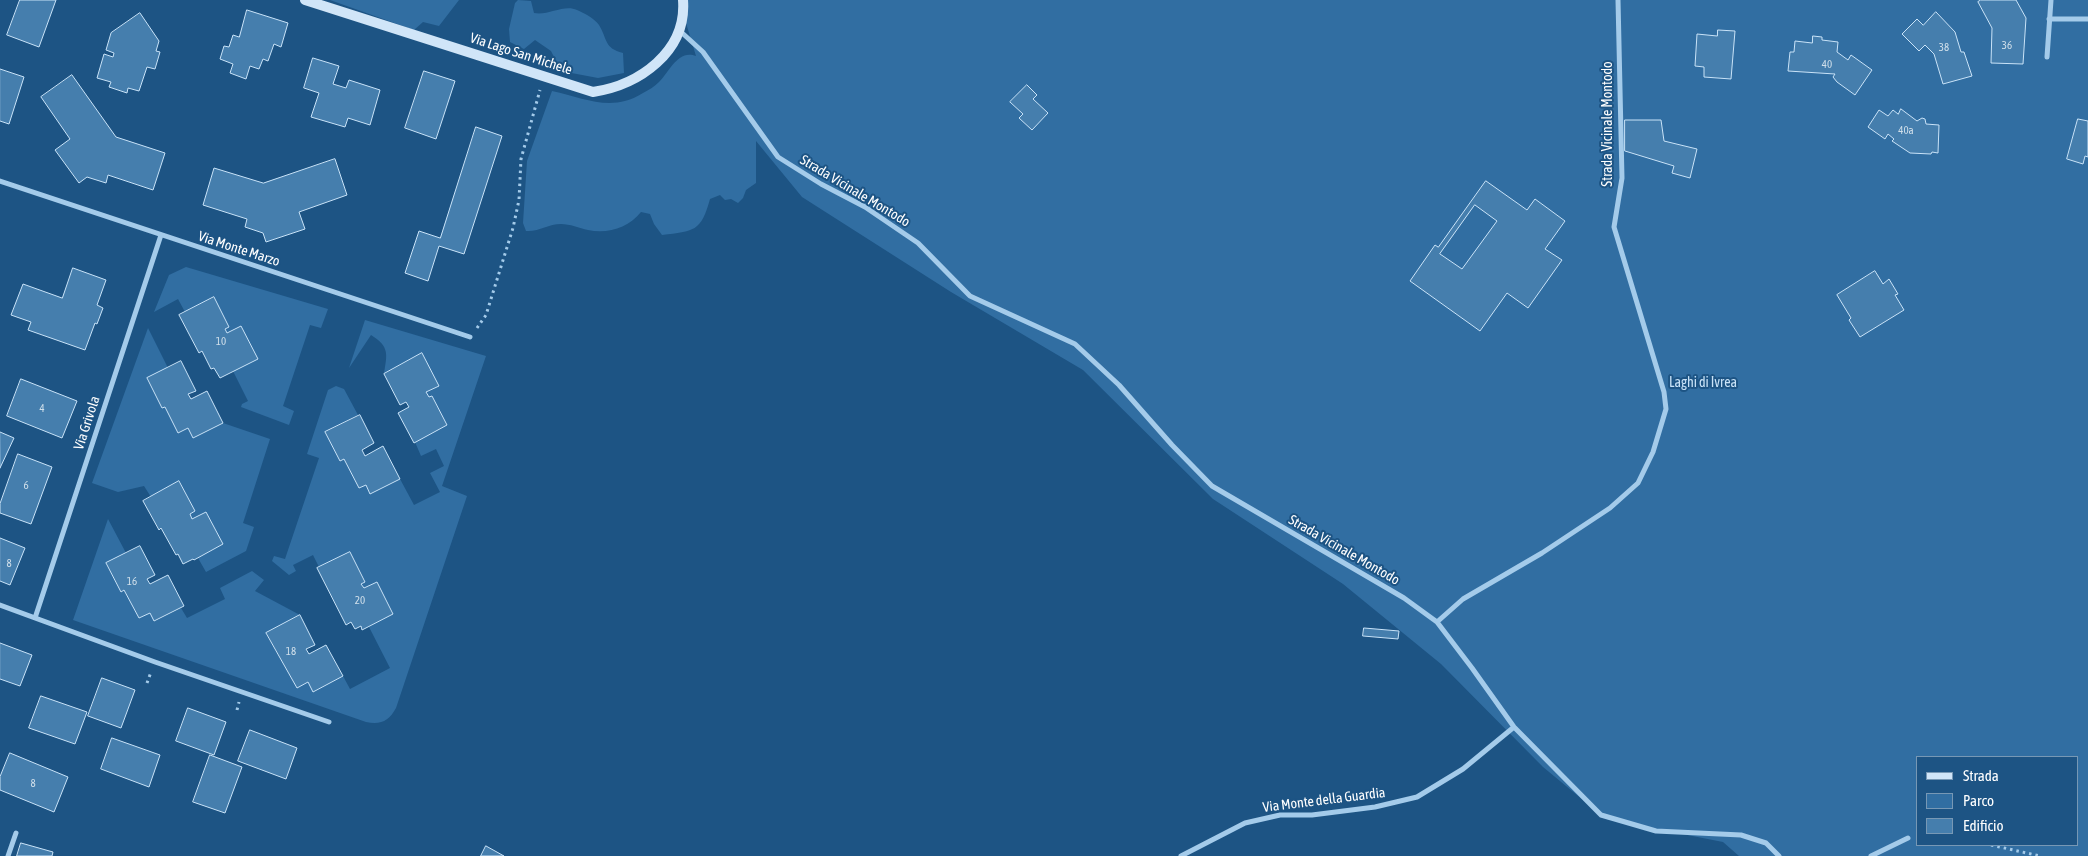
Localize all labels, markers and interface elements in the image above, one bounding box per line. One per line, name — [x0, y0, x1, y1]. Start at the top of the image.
street label: Via Lago San Michele — [468, 30, 574, 78]
house number: 36 — [2002, 39, 2012, 53]
house number: 38 — [1939, 41, 1949, 55]
house number: 40 — [1822, 58, 1832, 72]
street label: Strada Vicinale Montodo — [1600, 61, 1616, 187]
house number: 40a — [1898, 124, 1914, 138]
street label: Strada Vicinale Montodo — [797, 152, 913, 230]
street label: Via Monte Marzo — [196, 228, 282, 270]
house number: 10 — [216, 335, 226, 349]
park label: Laghi di Ivrea — [1669, 375, 1737, 391]
street label: Via Grivola — [70, 394, 104, 452]
house number: 4 — [39, 402, 45, 416]
house number: 6 — [23, 479, 29, 493]
street label: Strada Vicinale Montodo — [1286, 511, 1402, 589]
house number: 8 — [6, 557, 12, 571]
house number: 16 — [127, 575, 137, 589]
house number: 20 — [355, 594, 365, 608]
house number: 18 — [286, 645, 296, 659]
legend — [1916, 756, 2078, 846]
text: Strada — [1963, 767, 1999, 784]
house number: 8 — [30, 777, 36, 791]
street label: Via Monte della Guardia — [1262, 784, 1386, 816]
text: Parco — [1963, 792, 1994, 809]
text: Edificio — [1963, 817, 2004, 834]

